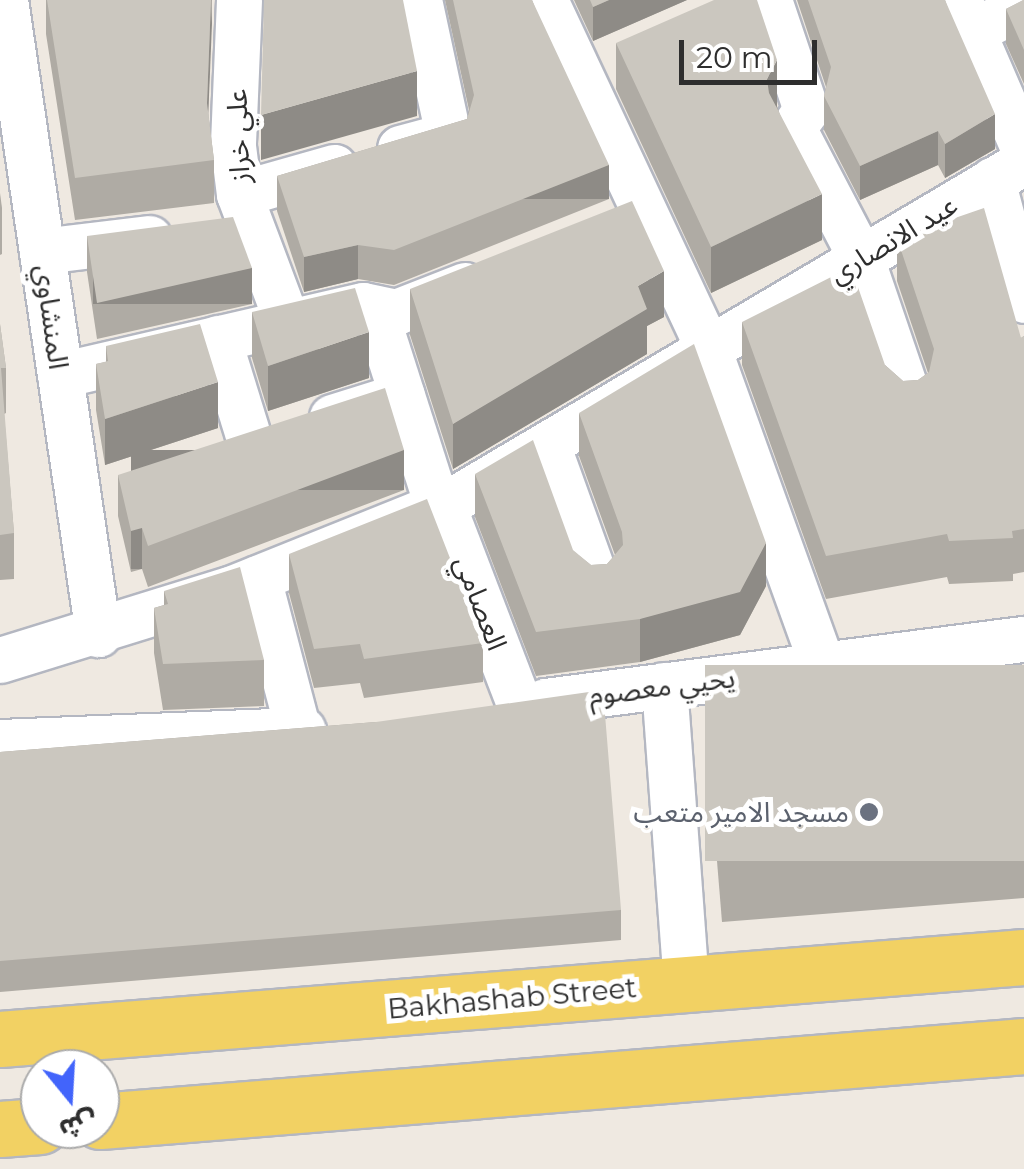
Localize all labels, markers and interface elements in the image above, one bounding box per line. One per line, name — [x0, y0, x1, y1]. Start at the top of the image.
scale bar — [684, 20, 822, 82]
text: 20 m — [696, 39, 773, 76]
street label: علي خراز — [220, 88, 256, 184]
street label: عيد الانصاري — [823, 188, 963, 290]
street label: المنشاوي — [28, 262, 76, 372]
street label: العصامي — [448, 551, 514, 655]
street label: يحيي معصوم — [587, 660, 737, 712]
place label: مسجد الامير متعب — [634, 795, 849, 829]
marker: مسجد الامير متعب — [858, 801, 880, 823]
street label: Bakhashab Street — [386, 970, 638, 1026]
north arrow — [20, 1049, 120, 1149]
text: ش — [55, 1104, 102, 1148]

